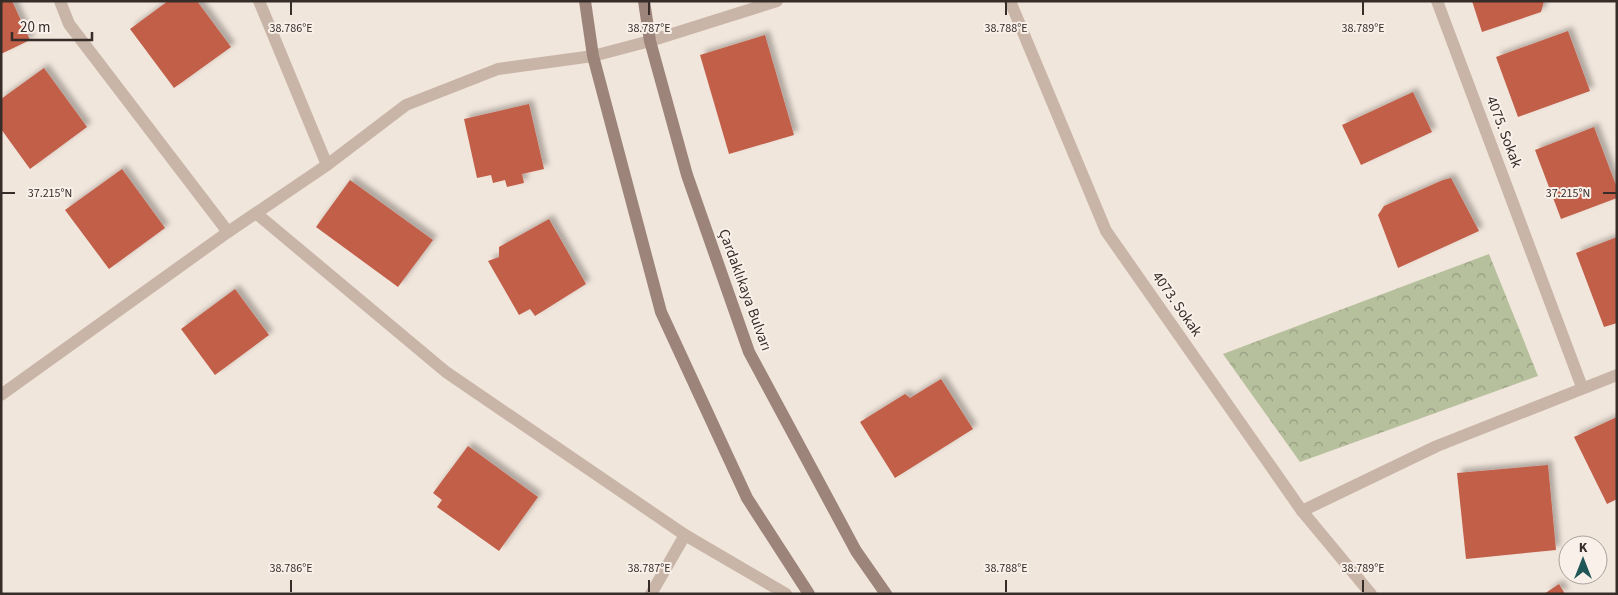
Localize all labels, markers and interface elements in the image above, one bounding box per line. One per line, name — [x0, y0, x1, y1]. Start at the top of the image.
scale bar — [12, 10, 92, 42]
text: 20 m — [20, 17, 50, 38]
text: 38.786°E — [269, 20, 313, 37]
text: 38.787°E — [627, 20, 671, 37]
text: 38.788°E — [984, 20, 1028, 37]
text: 38.789°E — [1341, 20, 1385, 37]
street label: 4075. Sokak — [1481, 93, 1527, 171]
text: 37.215°N — [28, 185, 72, 202]
text: 37.215°N — [1546, 185, 1590, 202]
street label: Çardaklıkaya Bulvarı — [713, 226, 777, 354]
street label: 4073. Sokak — [1147, 267, 1207, 341]
north arrow — [1558, 535, 1608, 585]
text: K — [1579, 538, 1588, 558]
text: 38.786°E — [269, 560, 313, 577]
text: 38.787°E — [627, 560, 671, 577]
text: 38.788°E — [984, 560, 1028, 577]
text: 38.789°E — [1341, 560, 1385, 577]

